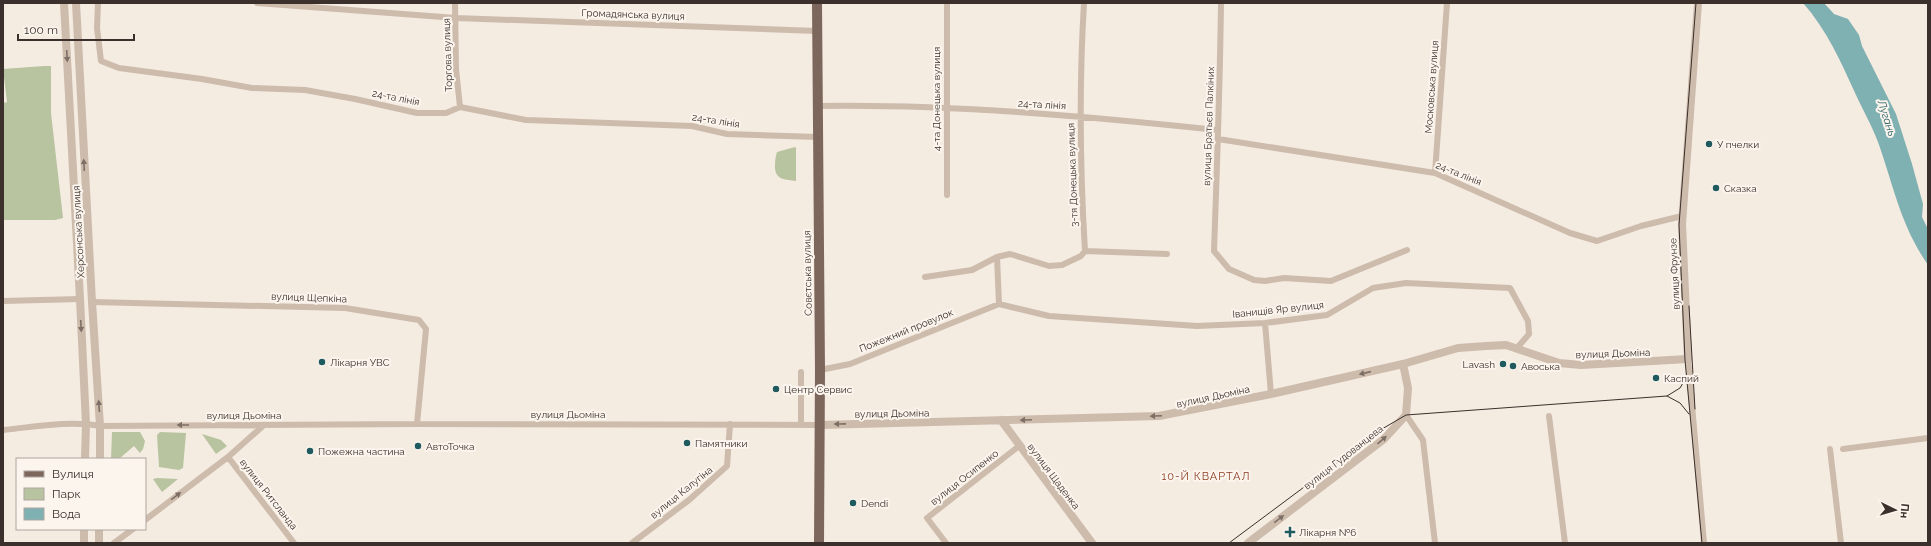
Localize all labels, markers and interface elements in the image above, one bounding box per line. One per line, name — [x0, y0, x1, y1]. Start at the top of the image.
street label: Громадянська вулиця — [581, 7, 685, 22]
scale bar — [18, 16, 134, 42]
street label: Торгова вулиця — [441, 18, 454, 92]
text: 100 m — [24, 23, 58, 37]
street label: Московська вулиця — [1423, 40, 1440, 134]
street label: 4-та Донецька вулиця — [931, 47, 942, 151]
one-way arrow — [63, 50, 70, 62]
street label: вулиця Братьєв Палкіних — [1201, 66, 1216, 186]
street label: 24-та лінія — [371, 87, 421, 107]
water label: Лугань — [1874, 97, 1898, 138]
street label: 24-та лінія — [1018, 98, 1066, 111]
street label: 24-та лінія — [691, 111, 741, 130]
street label: 3-тя Донецька вулиця — [1065, 123, 1080, 227]
marker: У пчелки — [1704, 139, 1714, 149]
place label: У пчелки — [1717, 139, 1759, 150]
one-way arrow — [81, 158, 88, 171]
street label: 24-та лінія — [1434, 159, 1483, 188]
marker: Сказка — [1711, 183, 1721, 193]
place label: Сказка — [1724, 183, 1757, 194]
street label: Херсонська вулиця — [71, 185, 86, 278]
street label: Совєтська вулиця — [801, 230, 814, 316]
street label: вулиця Фрунзе — [1667, 238, 1682, 310]
street label: вулиця Щепкіна — [271, 291, 347, 304]
street label: Іванищів Яр вулиця — [1232, 299, 1324, 320]
street label: Пожежний провулок — [858, 307, 955, 354]
one-way arrow — [78, 320, 84, 333]
street label: вулиця Дьоміна — [1575, 347, 1651, 360]
marker: Лікарня УВС — [317, 357, 327, 367]
place label: Лікарня УВС — [330, 357, 390, 368]
place label: Lavash — [1463, 359, 1495, 370]
marker: Lavash — [1498, 359, 1508, 369]
marker: Авоська — [1508, 361, 1518, 371]
place label: Авоська — [1521, 361, 1560, 372]
one-way arrow — [1359, 370, 1371, 376]
marker: Каспий — [1651, 373, 1661, 383]
place label: Каспий — [1664, 373, 1699, 384]
street label: вулиця Дьоміна — [1175, 383, 1251, 410]
marker: Центр Сервис — [771, 384, 781, 394]
place label: Центр Сервис — [784, 384, 853, 395]
one-way arrow — [95, 400, 102, 412]
street label: вулиця Дьоміна — [855, 407, 929, 420]
street label: вулиця Дьоміна — [531, 409, 605, 420]
street label: вулиця Дьоміна — [207, 410, 281, 421]
one-way arrow — [1149, 413, 1162, 419]
one-way arrow — [1020, 416, 1032, 423]
one-way arrow — [833, 421, 846, 427]
one-way arrow — [176, 422, 189, 428]
street label: вулиця Гудованцева — [1302, 423, 1385, 492]
one-way arrow — [1377, 435, 1387, 445]
marker: Памятники — [682, 438, 692, 448]
place label: Памятники — [695, 438, 748, 449]
marker: АвтоТочка — [413, 441, 423, 451]
place label: АвтоТочка — [426, 441, 474, 452]
street label: вулиця Щаденка — [1025, 441, 1082, 511]
marker: Пожежна частина — [305, 446, 315, 456]
place label: Пожежна частина — [318, 446, 405, 457]
street label: вулиця Осипенко — [928, 447, 1000, 507]
street label: вулиця Ритсланда — [238, 457, 300, 532]
legend — [16, 458, 146, 530]
street label: вулиця Калугіна — [648, 464, 714, 521]
text: Вулиця — [52, 467, 94, 481]
district label: 10-Й КВАРТАЛ — [1161, 470, 1251, 483]
text: Парк — [52, 487, 81, 501]
north arrow — [1875, 490, 1915, 530]
one-way arrow — [171, 492, 182, 501]
marker: Dendi — [848, 498, 858, 508]
place label: Dendi — [861, 498, 888, 509]
text: Пн — [1897, 503, 1912, 519]
text: Вода — [52, 507, 81, 521]
one-way arrow — [1274, 516, 1284, 524]
marker: Лікарня №6 — [1284, 526, 1296, 538]
place label: Лікарня №6 — [1299, 527, 1356, 538]

